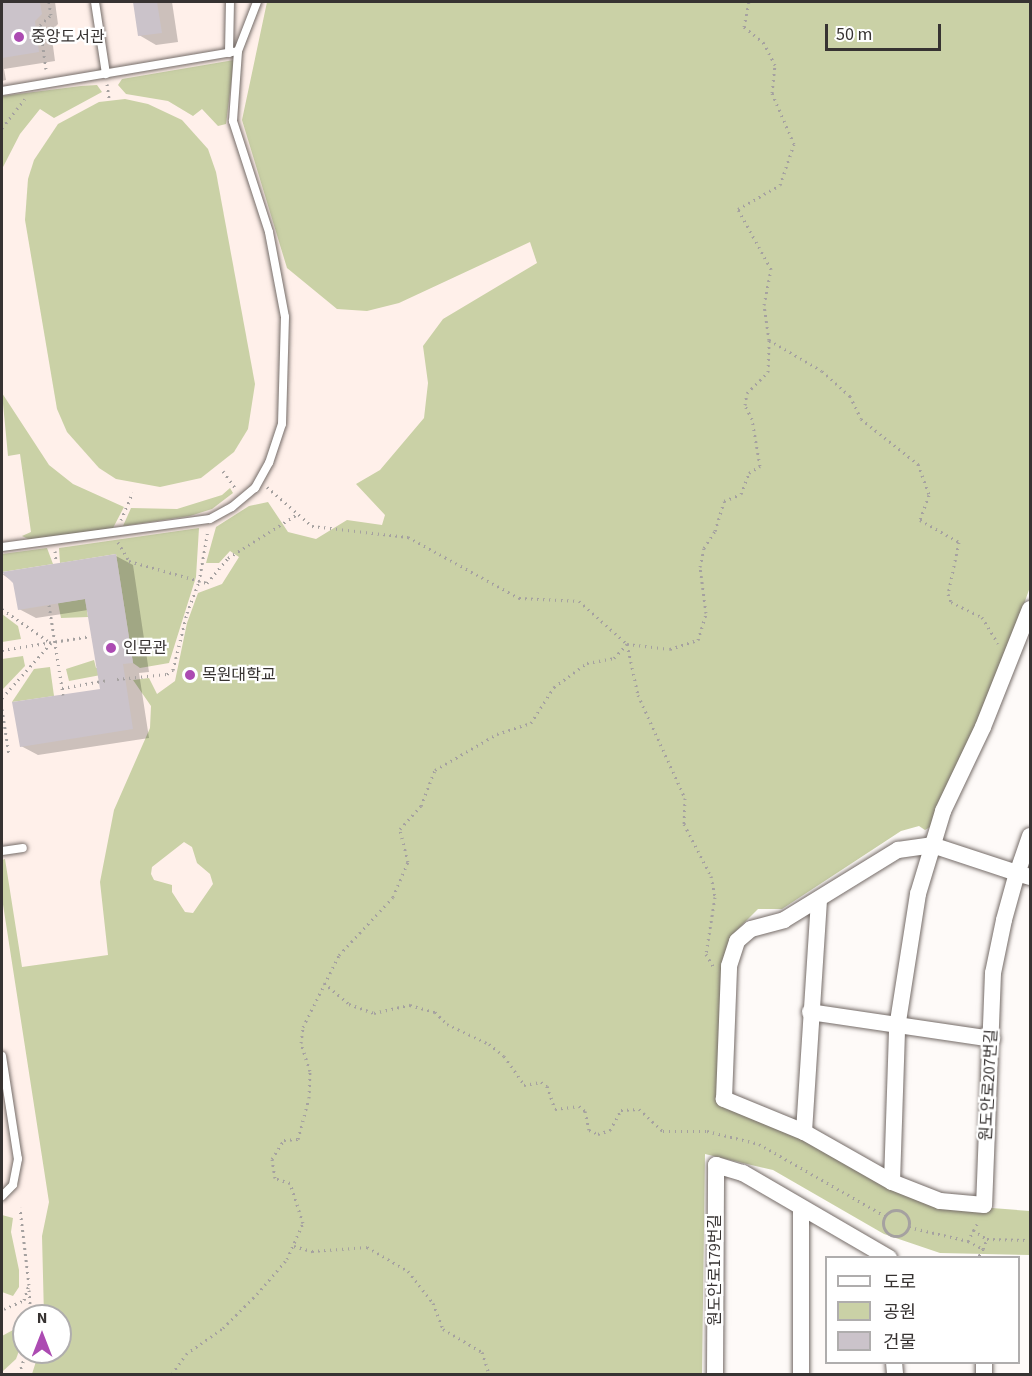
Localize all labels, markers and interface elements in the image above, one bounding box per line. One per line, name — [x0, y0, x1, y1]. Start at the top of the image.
scale bar — [828, 12, 944, 50]
text: 50 m — [836, 22, 872, 47]
place label: 중앙도서관 — [31, 27, 105, 47]
marker: 중앙도서관 — [12, 30, 26, 44]
place label: 인문관 — [123, 638, 167, 658]
marker: 인문관 — [104, 641, 118, 655]
place label: 목원대학교 — [202, 665, 276, 685]
marker: 목원대학교 — [183, 668, 197, 682]
street label: 원도안로207번길 — [976, 1028, 1002, 1142]
street label: 원도안로179번길 — [705, 1214, 725, 1326]
legend — [825, 1256, 1020, 1364]
text: 도로 — [883, 1270, 916, 1295]
text: 공원 — [883, 1300, 916, 1325]
north arrow — [12, 1304, 72, 1364]
text: N — [37, 1307, 47, 1329]
text: 건물 — [883, 1330, 916, 1355]

